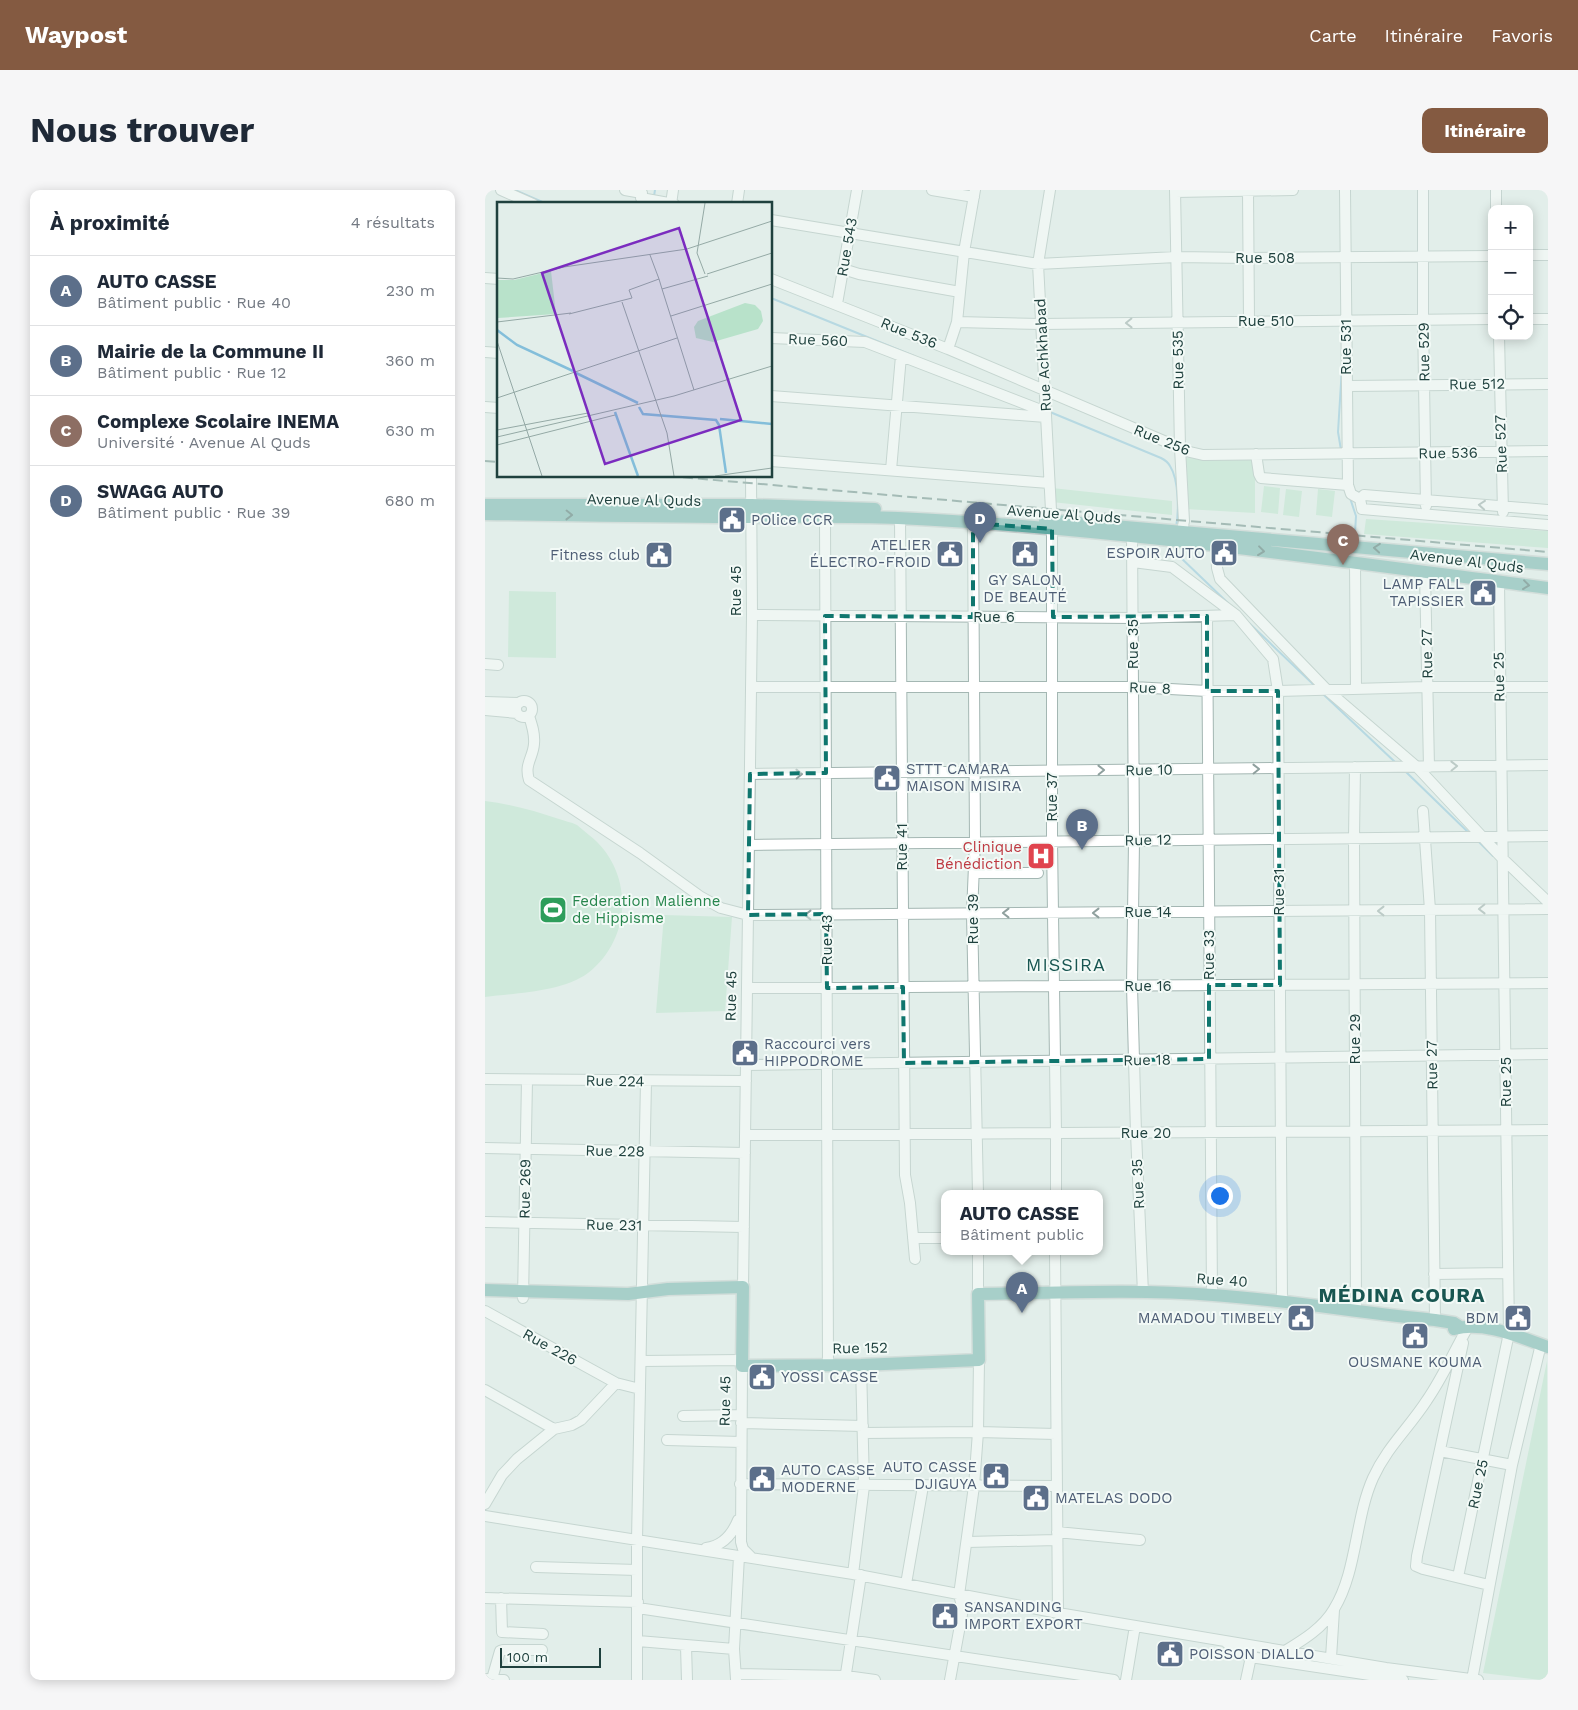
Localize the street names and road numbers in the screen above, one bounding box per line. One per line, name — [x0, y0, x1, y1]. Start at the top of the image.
street label: Rue 543 — [833, 216, 861, 278]
street label: Rue 508 — [1235, 249, 1295, 267]
street label: Rue Achkhabad — [1031, 298, 1055, 412]
street label: Rue 510 — [1238, 312, 1294, 330]
street label: Rue 536 — [878, 314, 940, 352]
street label: Rue 531 — [1337, 319, 1355, 375]
street label: Rue 529 — [1414, 322, 1434, 382]
street label: Rue 560 — [788, 330, 848, 350]
street label: Rue 535 — [1168, 330, 1188, 390]
street label: Rue 512 — [1449, 375, 1505, 393]
street label: Rue 527 — [1491, 414, 1511, 474]
street label: Rue 256 — [1131, 421, 1193, 459]
street label: Rue 536 — [1418, 443, 1478, 463]
street label: Avenue Al Quds — [587, 490, 701, 510]
street label: Avenue Al Quds — [1006, 501, 1122, 527]
street label: Avenue Al Quds — [1409, 545, 1525, 577]
street label: Rue 45 — [727, 566, 745, 616]
street label: Rue 6 — [973, 608, 1015, 626]
street label: Rue 35 — [1124, 619, 1142, 669]
street label: Rue 27 — [1418, 629, 1436, 679]
street label: Rue 25 — [1490, 652, 1508, 702]
street label: Rue 8 — [1129, 678, 1171, 698]
street label: Rue 10 — [1125, 761, 1173, 779]
street label: Rue 37 — [1043, 772, 1061, 822]
street label: Rue 41 — [893, 823, 911, 871]
street label: Rue 12 — [1124, 831, 1172, 849]
street label: Rue 31 — [1270, 868, 1288, 916]
street label: Rue 39 — [964, 894, 982, 944]
street label: Rue 14 — [1124, 903, 1172, 921]
street label: Rue 43 — [818, 915, 836, 965]
street label: Rue 33 — [1200, 930, 1218, 980]
street label: Rue 45 — [722, 970, 740, 1022]
street label: Rue 16 — [1124, 977, 1172, 995]
street label: Rue 29 — [1346, 1014, 1364, 1064]
street label: Rue 27 — [1423, 1040, 1441, 1090]
street label: Rue 18 — [1123, 1051, 1171, 1069]
street label: Rue 25 — [1497, 1057, 1515, 1107]
street label: Rue 224 — [585, 1071, 645, 1091]
street label: Rue 20 — [1121, 1124, 1171, 1142]
street label: Rue 228 — [585, 1141, 645, 1161]
street label: Rue 35 — [1128, 1158, 1148, 1210]
street label: Rue 269 — [515, 1159, 535, 1219]
street label: Rue 231 — [586, 1216, 642, 1234]
street label: Rue 40 — [1196, 1269, 1248, 1291]
street label: Rue 226 — [520, 1325, 580, 1369]
street label: Rue 152 — [832, 1339, 888, 1357]
street label: Rue 45 — [716, 1375, 734, 1427]
street label: Rue 25 — [1464, 1458, 1492, 1510]

